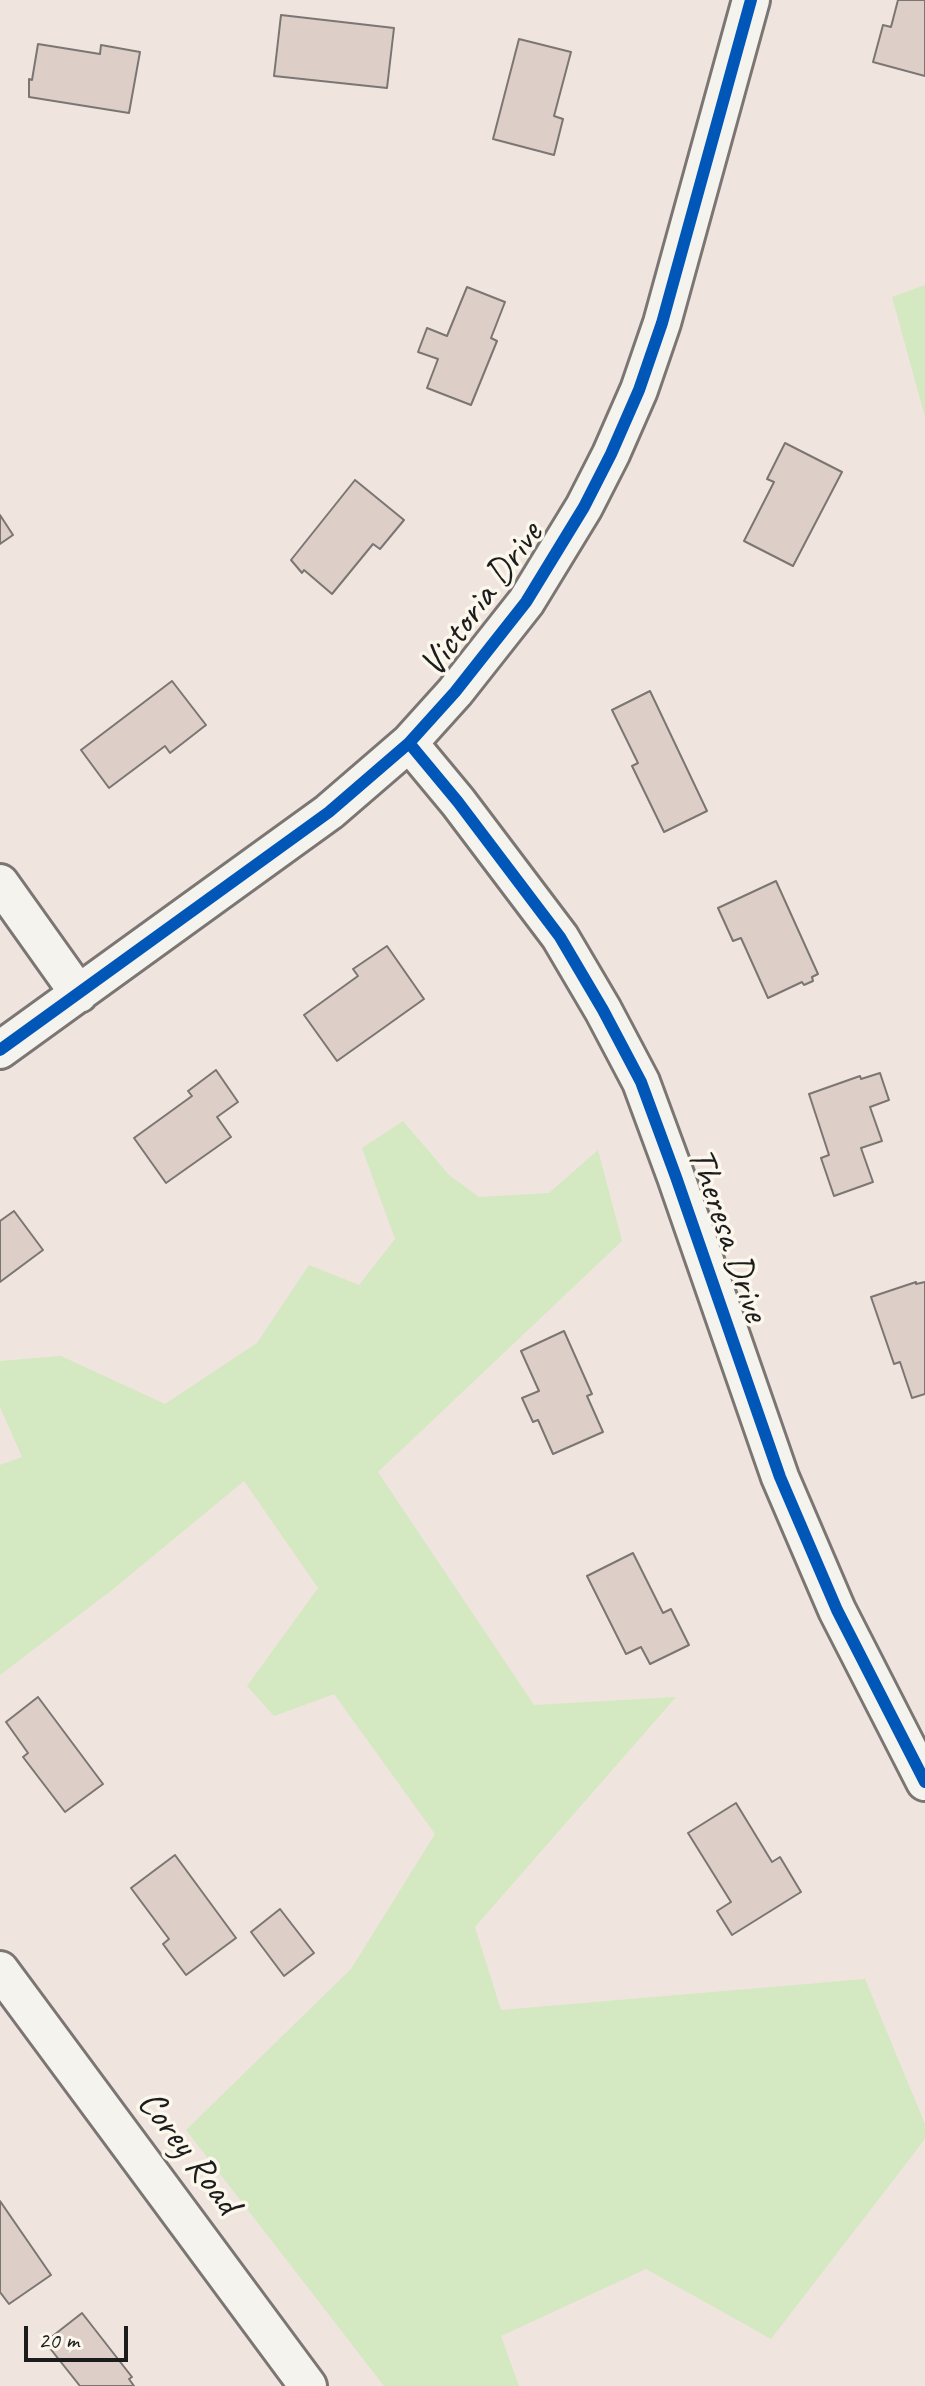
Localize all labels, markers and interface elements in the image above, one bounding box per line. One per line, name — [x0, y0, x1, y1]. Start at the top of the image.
street label: Victoria Drive — [411, 514, 553, 686]
street label: Theresa Drive — [676, 1142, 778, 1328]
street label: Corey Road — [127, 2082, 249, 2224]
scale bar — [28, 2310, 132, 2360]
text: 20 m — [38, 2325, 79, 2355]

